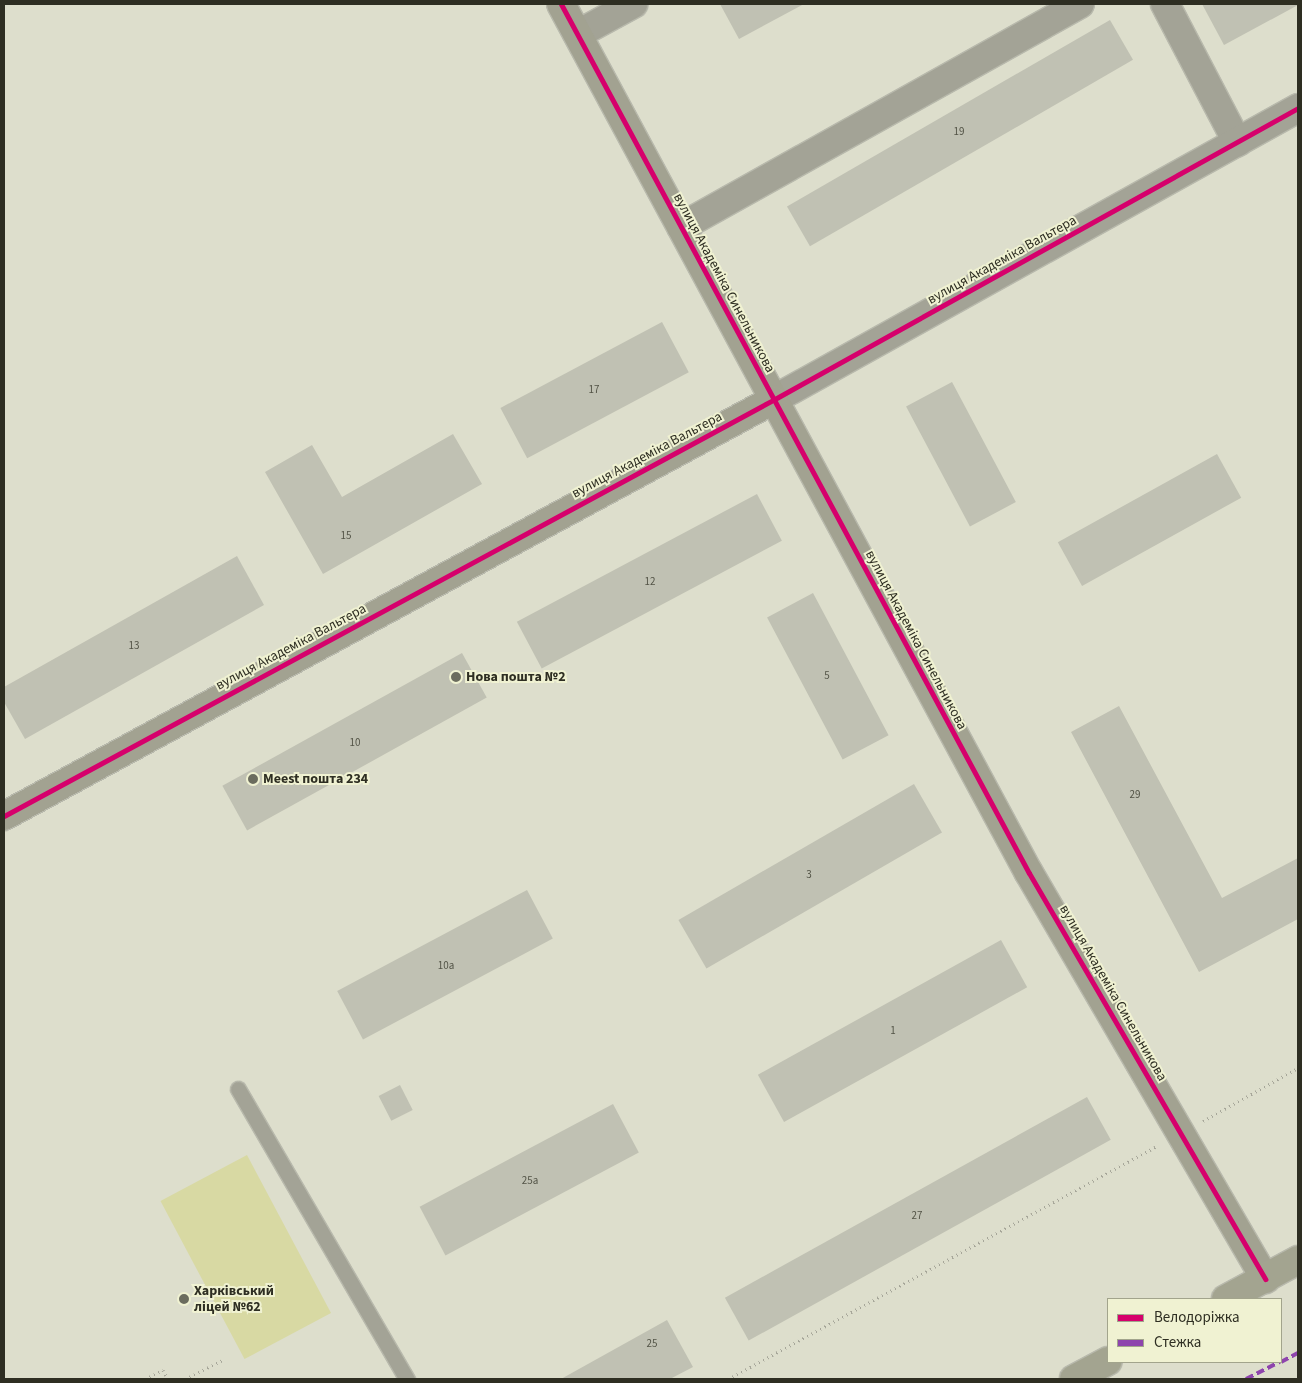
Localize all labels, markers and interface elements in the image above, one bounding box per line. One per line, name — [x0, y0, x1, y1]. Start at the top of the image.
house number: 19 — [954, 125, 964, 139]
street label: вулиця Академіка Синельникова — [669, 190, 779, 376]
street label: вулиця Академіка Вальтера — [925, 212, 1079, 308]
house number: 17 — [589, 383, 599, 397]
street label: вулиця Академіка Вальтера — [569, 408, 725, 502]
house number: 15 — [341, 529, 351, 543]
street label: вулиця Академіка Синельникова — [861, 547, 971, 733]
house number: 12 — [645, 575, 655, 589]
street label: вулиця Академіка Вальтера — [213, 600, 369, 694]
house number: 13 — [129, 639, 139, 653]
place label: Нова пошта №2 — [466, 669, 566, 685]
house number: 5 — [824, 669, 830, 683]
marker: Нова пошта №2 — [450, 671, 462, 683]
house number: 10 — [350, 736, 360, 750]
place label: Meest пошта 234 — [263, 771, 368, 787]
marker: Meest пошта 234 — [247, 773, 259, 785]
house number: 29 — [1130, 788, 1140, 802]
house number: 3 — [806, 868, 812, 882]
street label: вулиця Академіка Синельникова — [1056, 902, 1170, 1084]
house number: 10а — [438, 959, 454, 973]
house number: 1 — [890, 1024, 896, 1038]
house number: 25а — [522, 1174, 538, 1188]
house number: 27 — [912, 1209, 922, 1223]
place label: Харківський ліцей №62 — [194, 1283, 274, 1315]
marker: Харківський ліцей №62 — [178, 1293, 190, 1305]
legend — [1107, 1298, 1282, 1363]
text: Велодоріжка — [1154, 1307, 1240, 1328]
text: Стежка — [1154, 1332, 1201, 1353]
house number: 25 — [647, 1337, 657, 1351]

